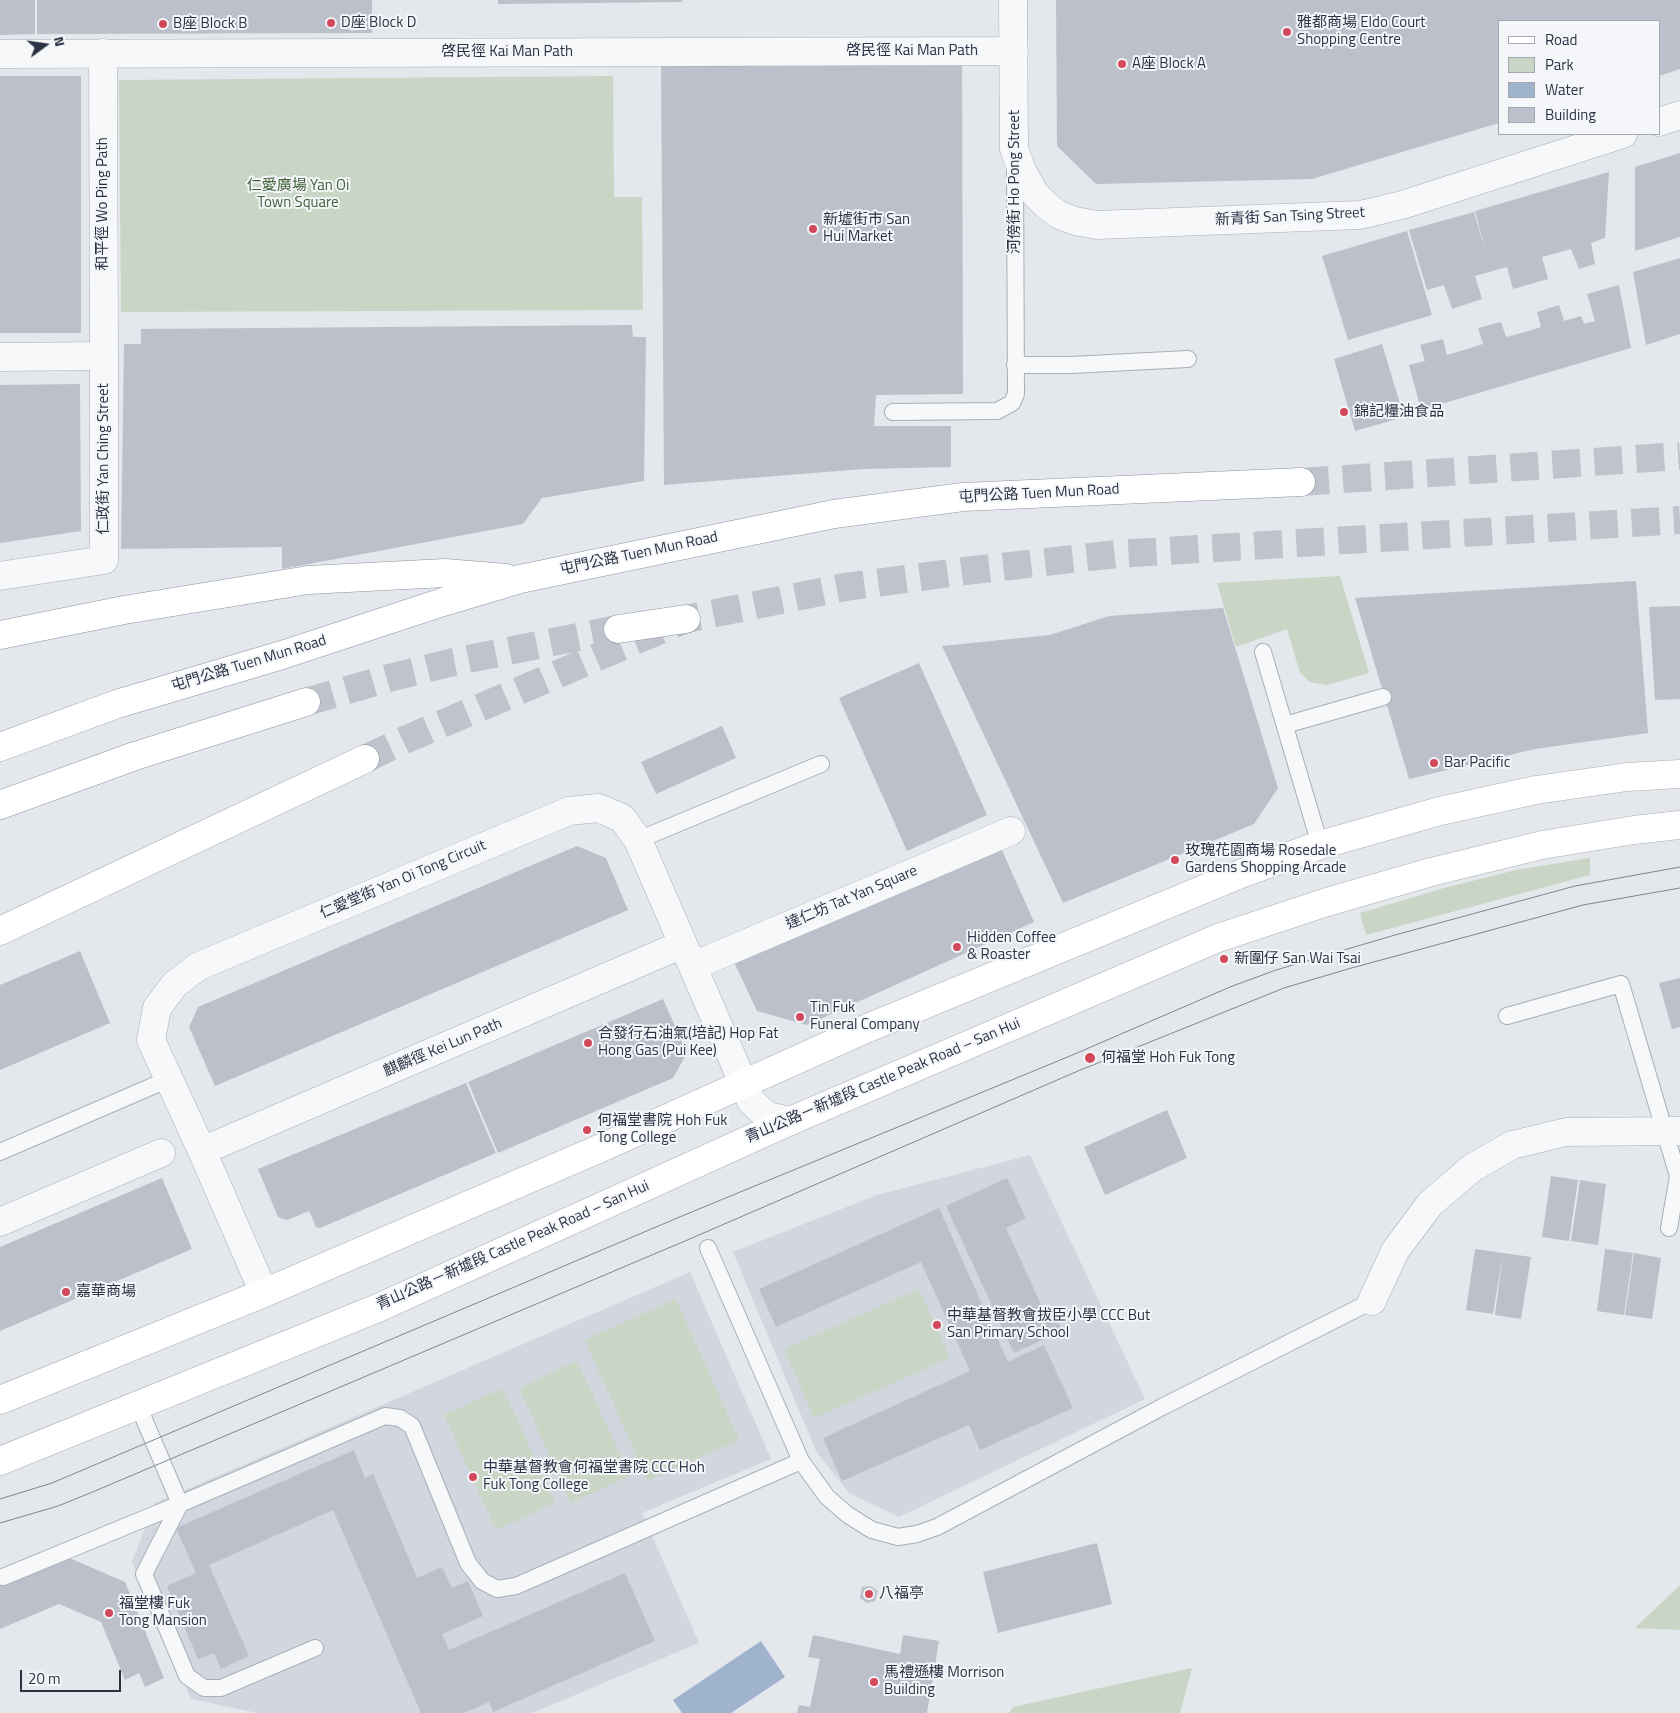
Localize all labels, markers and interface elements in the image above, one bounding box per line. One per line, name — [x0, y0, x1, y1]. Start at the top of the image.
place label: D座 Block D — [341, 14, 416, 32]
place label: 雅都商場 Eldo Court Shopping Centre — [1297, 14, 1426, 49]
place label: B座 Block B — [173, 15, 247, 33]
marker: D座 Block D — [325, 17, 337, 29]
marker: B座 Block B — [157, 18, 169, 30]
north arrow — [20, 20, 70, 70]
legend — [1498, 20, 1660, 135]
marker: 雅都商場 Eldo Court Shopping Centre — [1281, 26, 1293, 38]
text: Road — [1545, 28, 1577, 51]
text: N — [49, 34, 71, 48]
street label: 啓民徑 Kai Man Path — [846, 42, 978, 60]
street label: 啓民徑 Kai Man Path — [441, 43, 573, 61]
text: Park — [1545, 53, 1574, 76]
place label: A座 Block A — [1132, 55, 1206, 73]
marker: A座 Block A — [1116, 58, 1128, 70]
text: Water — [1545, 78, 1584, 101]
text: Building — [1545, 103, 1596, 126]
street label: 河傍街 Ho Pong Street — [1006, 110, 1024, 254]
street label: 和平徑 Wo Ping Path — [94, 137, 112, 271]
park label: 仁愛廣場 Yan Oi Town Square — [247, 177, 349, 212]
street label: 新青街 San Tsing Street — [1215, 204, 1365, 230]
place label: 新墟街市 San Hui Market — [823, 211, 910, 246]
marker: 新墟街市 San Hui Market — [807, 223, 819, 235]
street label: 仁政街 Yan Ching Street — [95, 383, 113, 535]
place label: 錦記糧油食品 — [1354, 403, 1444, 421]
marker: 錦記糧油食品 — [1338, 406, 1350, 418]
street label: 屯門公路 Tuen Mun Road — [958, 481, 1120, 507]
street label: 屯門公路 Tuen Mun Road — [558, 528, 720, 580]
street label: 屯門公路 Tuen Mun Road — [169, 632, 329, 696]
place label: Bar Pacific — [1444, 754, 1510, 772]
marker: Bar Pacific — [1428, 757, 1440, 769]
street label: 仁愛堂街 Yan Oi Tong Circuit — [317, 837, 489, 923]
place label: 玫瑰花園商場 Rosedale Gardens Shopping Arcade — [1185, 842, 1346, 877]
marker: 玫瑰花園商場 Rosedale Gardens Shopping Arcade — [1169, 854, 1181, 866]
street label: 達仁坊 Tat Yan Square — [784, 862, 920, 934]
place label: Hidden Coffee & Roaster — [967, 929, 1056, 964]
marker: Hidden Coffee & Roaster — [951, 941, 963, 953]
place label: 新圍仔 San Wai Tsai — [1234, 950, 1361, 968]
marker: 新圍仔 San Wai Tsai — [1218, 953, 1230, 965]
place label: Tin Fuk Funeral Company — [810, 999, 920, 1034]
marker: Tin Fuk Funeral Company — [794, 1011, 806, 1023]
street label: 麒麟徑 Kei Lun Path — [381, 1015, 505, 1081]
street label: 青山公路－新墟段 Castle Peak Road – San Hui — [743, 1015, 1023, 1147]
place label: 合發行石油氣(培記) Hop Fat Hong Gas (Pui Kee) — [598, 1025, 779, 1060]
marker: 合發行石油氣(培記) Hop Fat Hong Gas (Pui Kee) — [582, 1037, 594, 1049]
place label: 何福堂 Hoh Fuk Tong — [1101, 1049, 1235, 1067]
marker: 何福堂 Hoh Fuk Tong — [1083, 1051, 1097, 1065]
place label: 何福堂書院 Hoh Fuk Tong College — [597, 1112, 727, 1147]
marker: 何福堂書院 Hoh Fuk Tong College — [581, 1124, 593, 1136]
street label: 青山公路－新墟段 Castle Peak Road – San Hui — [374, 1177, 652, 1315]
place label: 嘉華商場 — [76, 1283, 136, 1301]
marker: 嘉華商場 — [60, 1286, 72, 1298]
place label: 中華基督教會拔臣小學 CCC But San Primary School — [947, 1307, 1150, 1342]
marker: 中華基督教會拔臣小學 CCC But San Primary School — [931, 1319, 943, 1331]
place label: 中華基督教會何福堂書院 CCC Hoh Fuk Tong College — [483, 1459, 705, 1494]
marker: 中華基督教會何福堂書院 CCC Hoh Fuk Tong College — [467, 1471, 479, 1483]
place label: 八福亭 — [879, 1585, 924, 1603]
marker: 八福亭 — [863, 1588, 875, 1600]
place label: 福堂樓 Fuk Tong Mansion — [119, 1595, 207, 1630]
marker: 福堂樓 Fuk Tong Mansion — [103, 1607, 115, 1619]
scale bar — [22, 1660, 124, 1692]
place label: 馬禮遜樓 Morrison Building — [884, 1664, 1004, 1699]
text: 20 m — [28, 1667, 61, 1690]
marker: 馬禮遜樓 Morrison Building — [868, 1676, 880, 1688]

